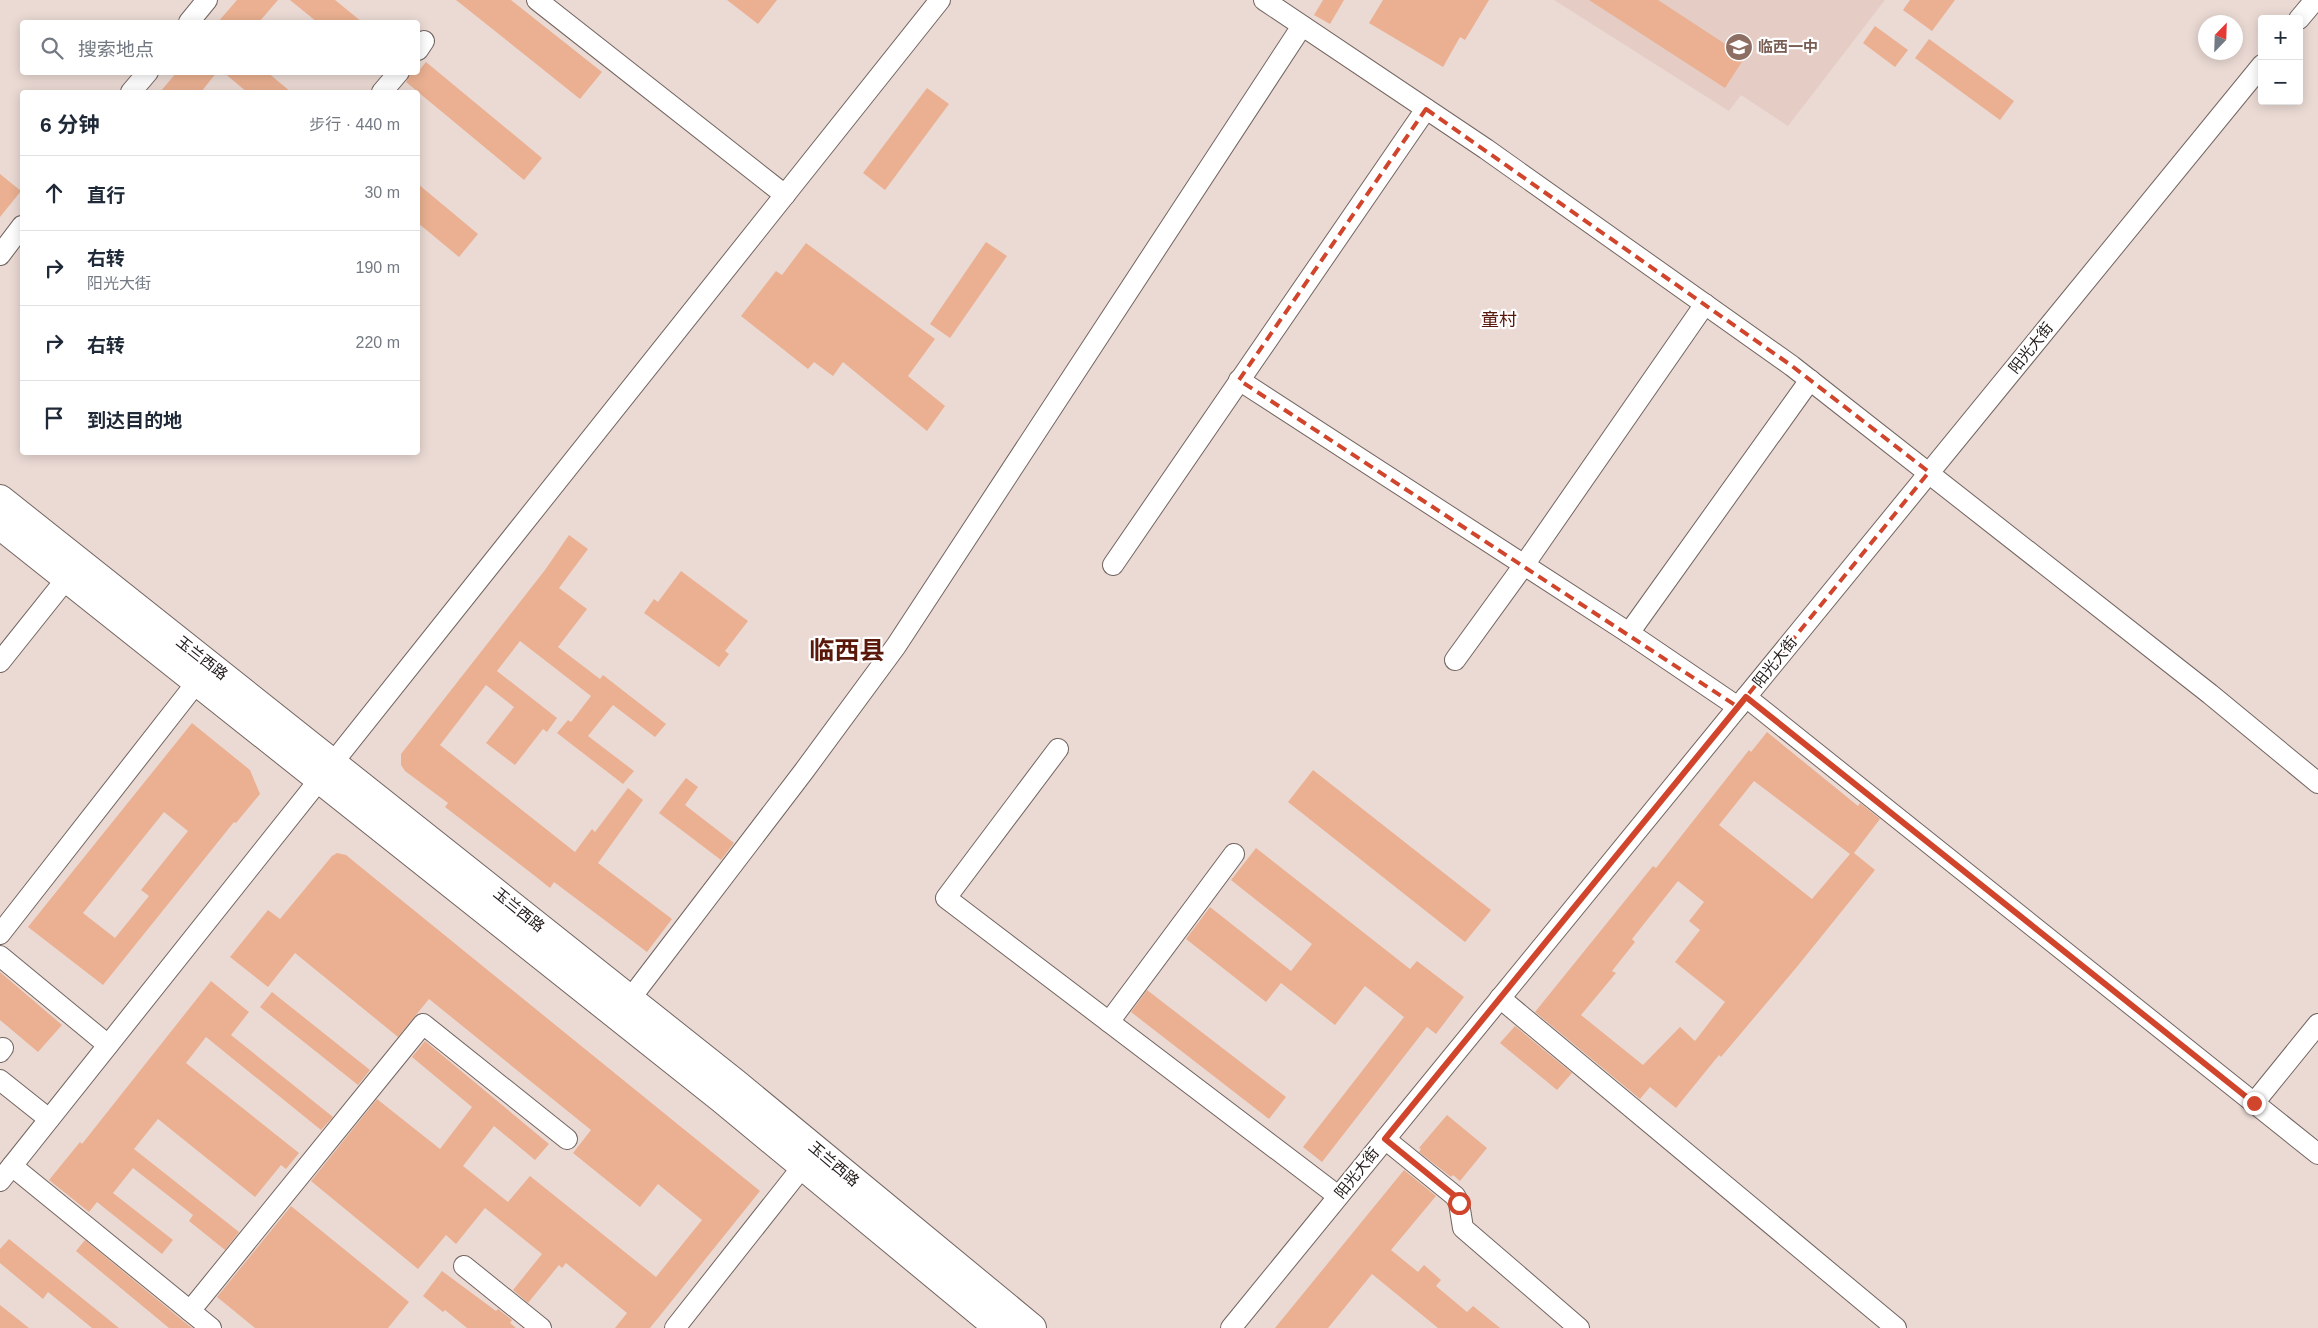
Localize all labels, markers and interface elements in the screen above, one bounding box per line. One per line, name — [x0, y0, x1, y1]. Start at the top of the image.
north arrow — [2198, 15, 2243, 60]
map controls — [2258, 15, 2303, 105]
button: + — [2258, 15, 2303, 60]
search box — [20, 20, 420, 75]
school or university icon: 临西一中 — [1724, 32, 1754, 62]
icon: search — [38, 34, 66, 62]
place label: 临西一中 — [1758, 38, 1818, 55]
text: 搜索地点 — [78, 39, 154, 60]
button: − — [2258, 60, 2303, 105]
text: 6 分钟 — [40, 113, 100, 136]
text: 步行 · 440 m — [309, 116, 400, 133]
icon: ahead — [40, 179, 68, 207]
text: 30 m — [364, 184, 400, 201]
text: 直行 — [87, 185, 125, 206]
text: 右转 — [87, 248, 125, 269]
icon: right — [40, 254, 68, 282]
text: 190 m — [356, 259, 400, 276]
text: 阳光大街 — [87, 275, 151, 292]
district label: 童村 — [1481, 310, 1517, 330]
street label: 阳光大街 — [2005, 319, 2056, 376]
icon: right — [40, 329, 68, 357]
text: 220 m — [356, 334, 400, 351]
text: 右转 — [87, 335, 125, 356]
icon: arrive — [40, 404, 68, 432]
text: 到达目的地 — [87, 410, 182, 431]
street label: 玉兰西路 — [173, 632, 231, 683]
street label: 阳光大街 — [1749, 633, 1800, 690]
district label: 临西县 — [809, 636, 885, 664]
street label: 玉兰西路 — [491, 884, 548, 935]
route end — [2243, 1092, 2266, 1115]
street label: 玉兰西路 — [806, 1138, 863, 1189]
street label: 阳光大街 — [1331, 1144, 1382, 1201]
route start — [1448, 1192, 1471, 1215]

